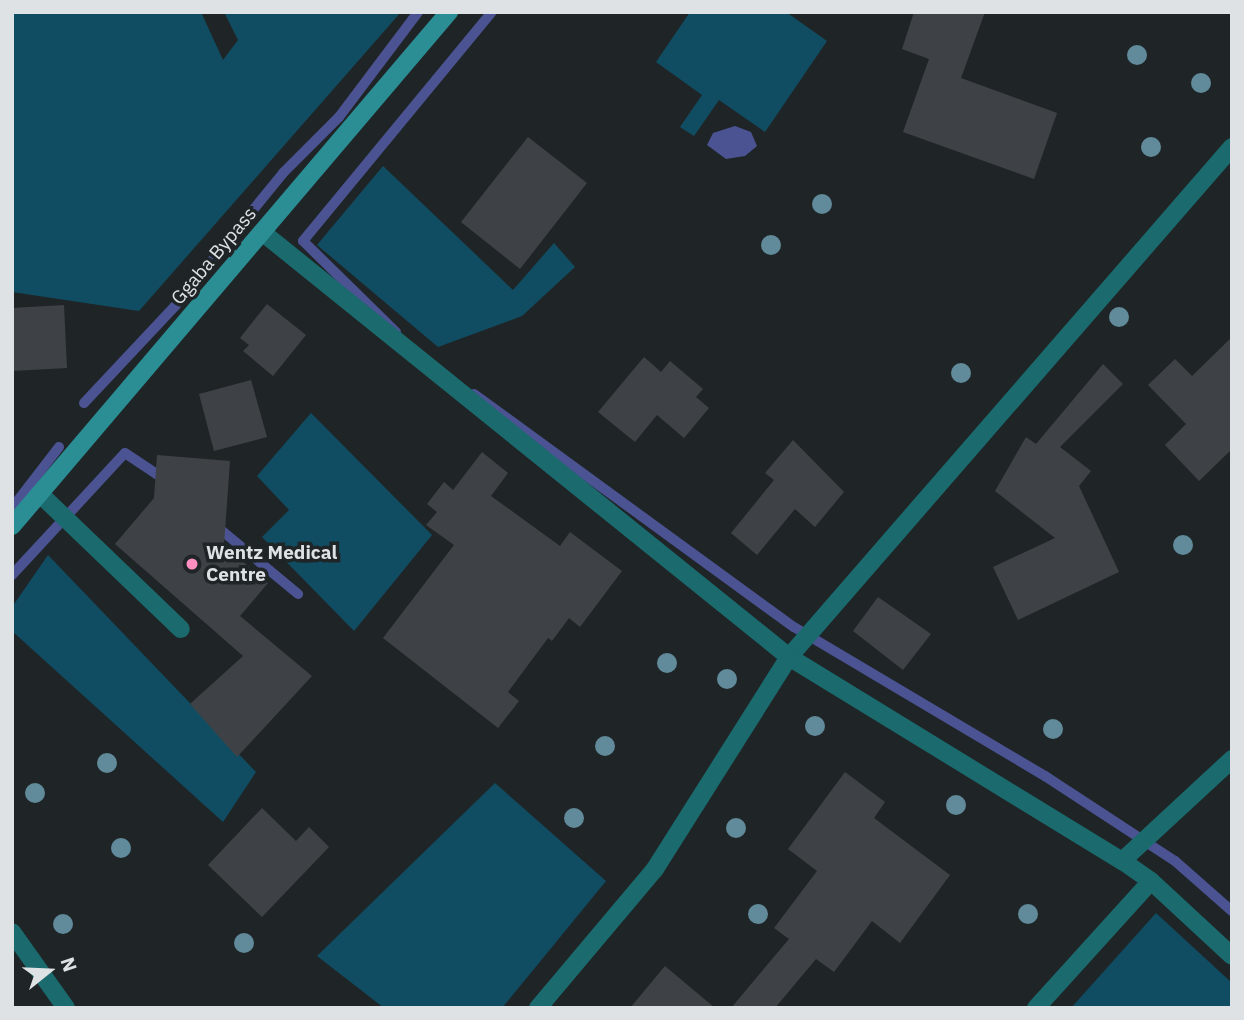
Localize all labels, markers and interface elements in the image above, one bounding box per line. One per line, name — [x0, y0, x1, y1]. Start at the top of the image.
street label: Ggaba Bypass — [167, 203, 261, 309]
place label: Wentz Medical Centre — [206, 542, 337, 586]
marker: Wentz Medical Centre — [184, 556, 200, 572]
north arrow — [14, 936, 84, 1006]
text: N — [55, 954, 83, 975]

